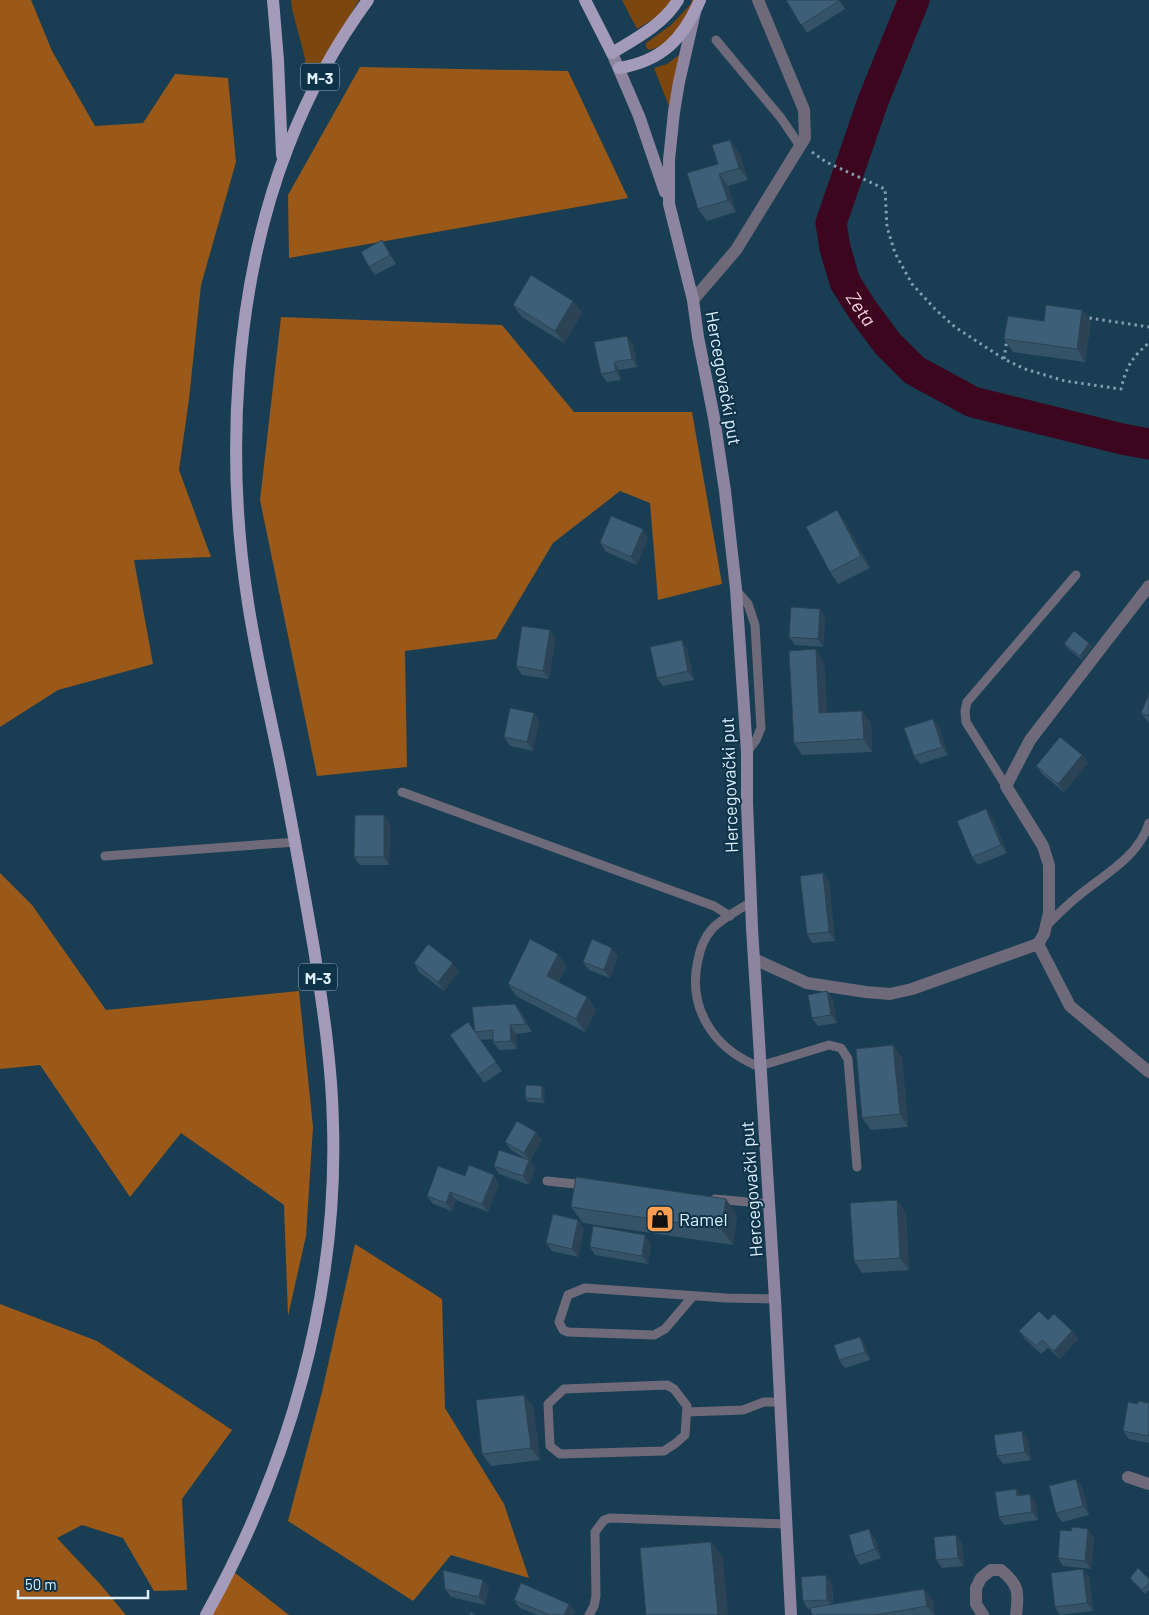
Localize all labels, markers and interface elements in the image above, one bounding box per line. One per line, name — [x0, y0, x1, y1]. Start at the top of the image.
road number: M-3 — [301, 64, 339, 90]
water label: Zeta — [842, 287, 882, 330]
street label: Hercegovački put — [701, 309, 747, 447]
street label: Hercegovački put — [716, 717, 742, 853]
road number: M-3 — [299, 964, 337, 990]
street label: Hercegovački put — [735, 1120, 767, 1258]
shop icon: Ramel — [645, 1204, 675, 1234]
place label: Ramel — [679, 1208, 728, 1230]
scale bar — [18, 1568, 148, 1600]
text: 50 m — [25, 1575, 57, 1593]

